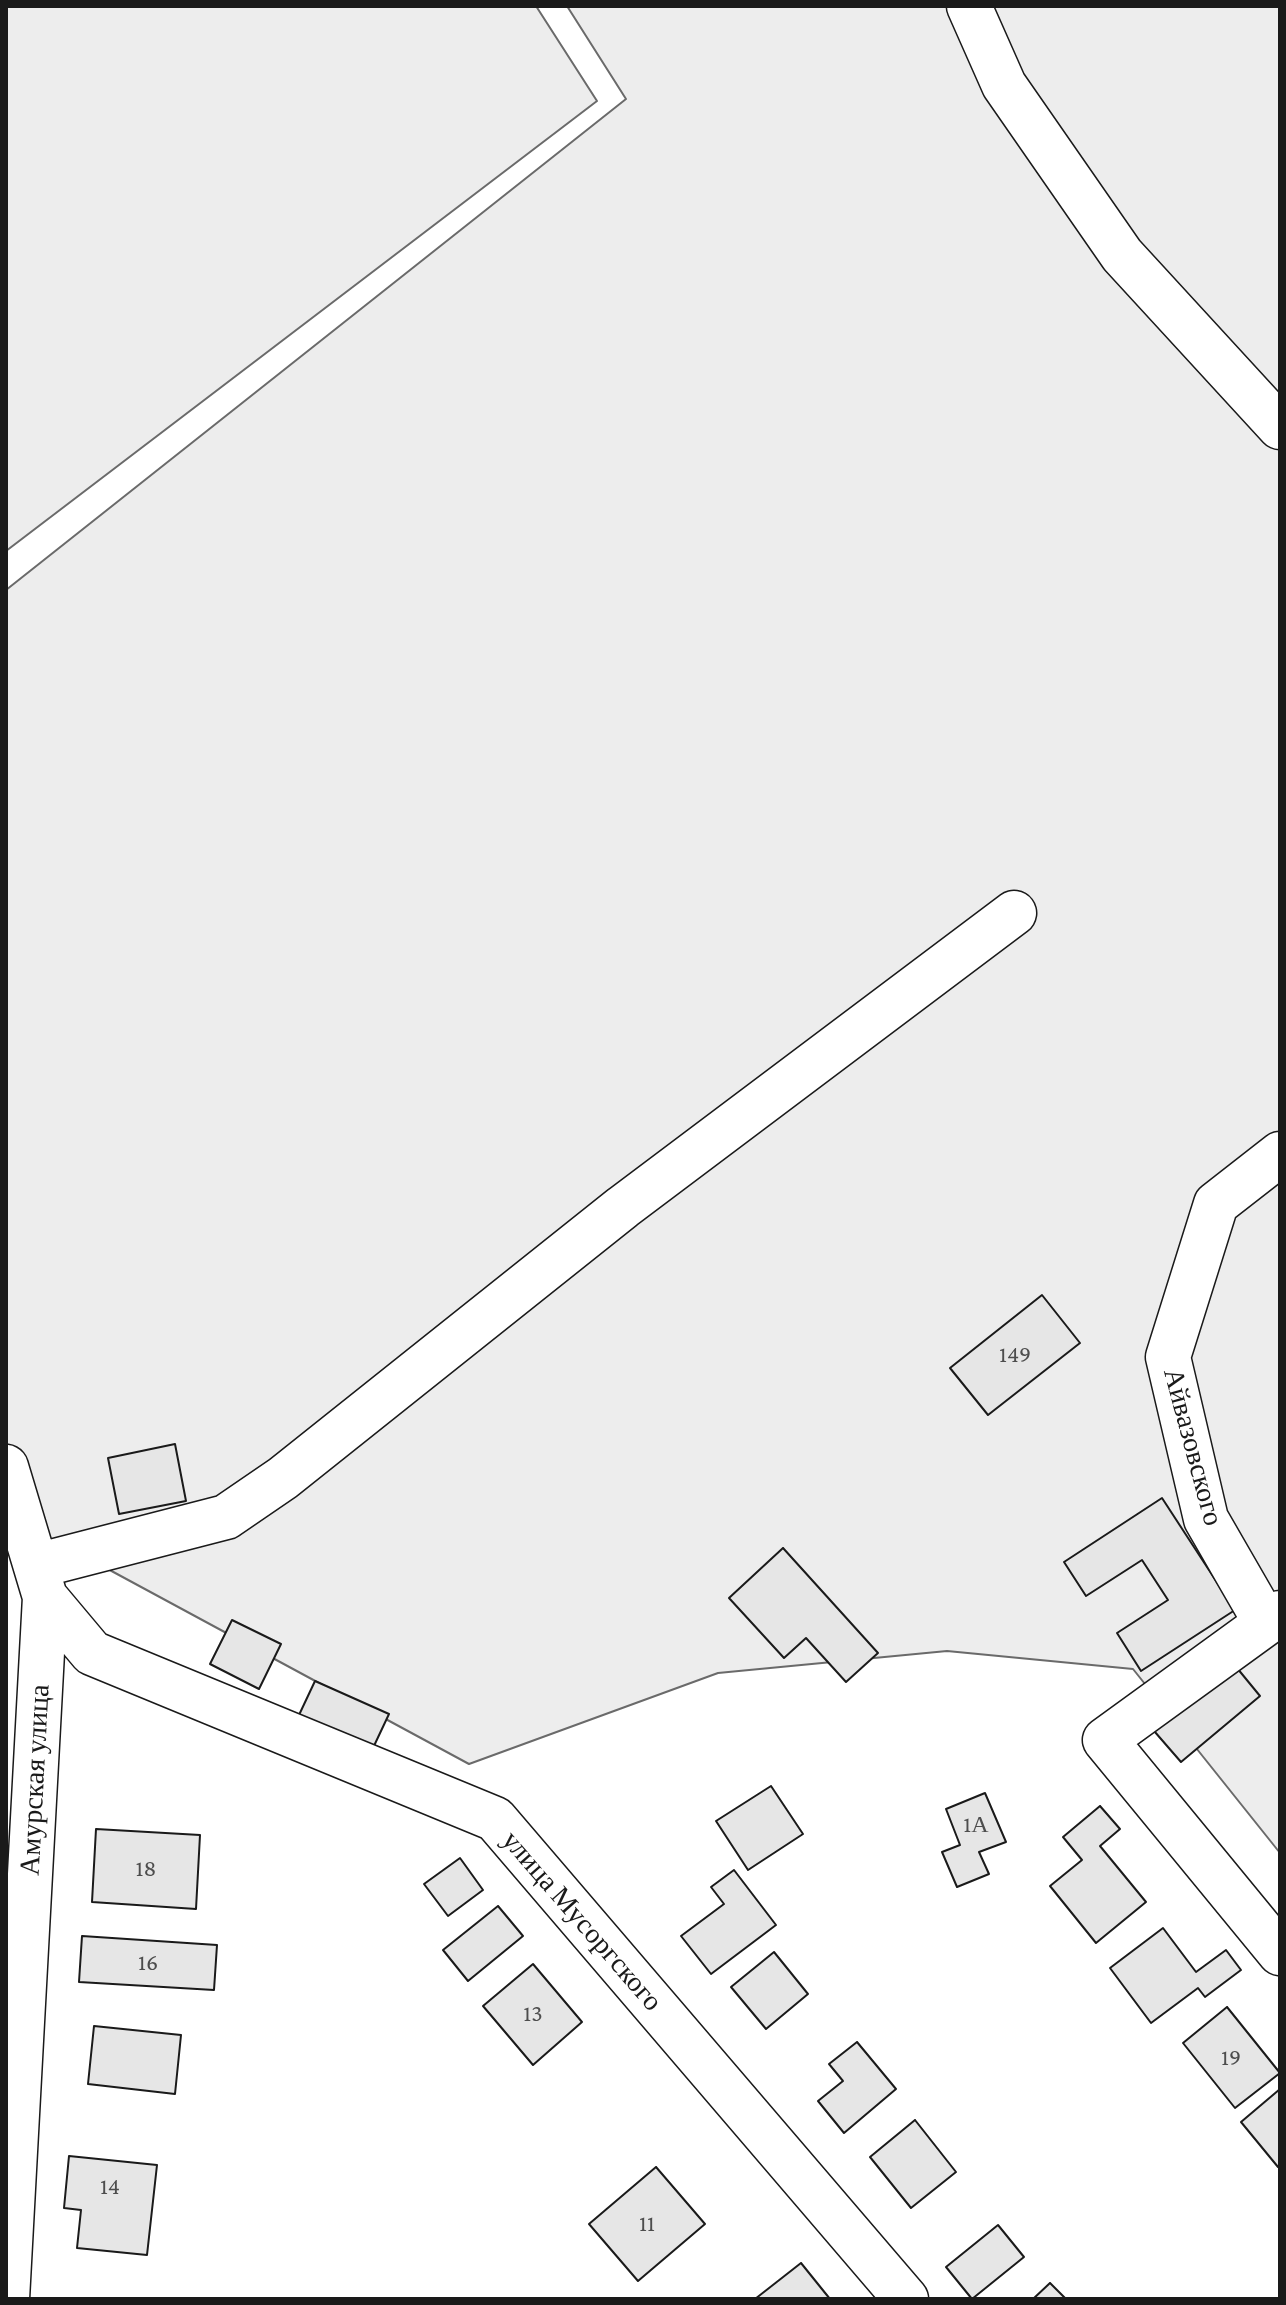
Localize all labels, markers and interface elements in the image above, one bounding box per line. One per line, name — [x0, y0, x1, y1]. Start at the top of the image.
house number: 149 — [999, 1341, 1031, 1369]
street label: Айвазовского — [1156, 1364, 1230, 1530]
street label: Амурская улица — [13, 1684, 57, 1876]
house number: 1А — [963, 1811, 989, 1839]
street label: улица Мусоргского — [495, 1824, 669, 2018]
house number: 18 — [136, 1855, 156, 1883]
house number: 16 — [138, 1949, 158, 1977]
house number: 13 — [523, 2000, 543, 2028]
house number: 19 — [1221, 2044, 1241, 2072]
house number: 14 — [100, 2173, 120, 2201]
house number: 11 — [639, 2210, 655, 2238]

